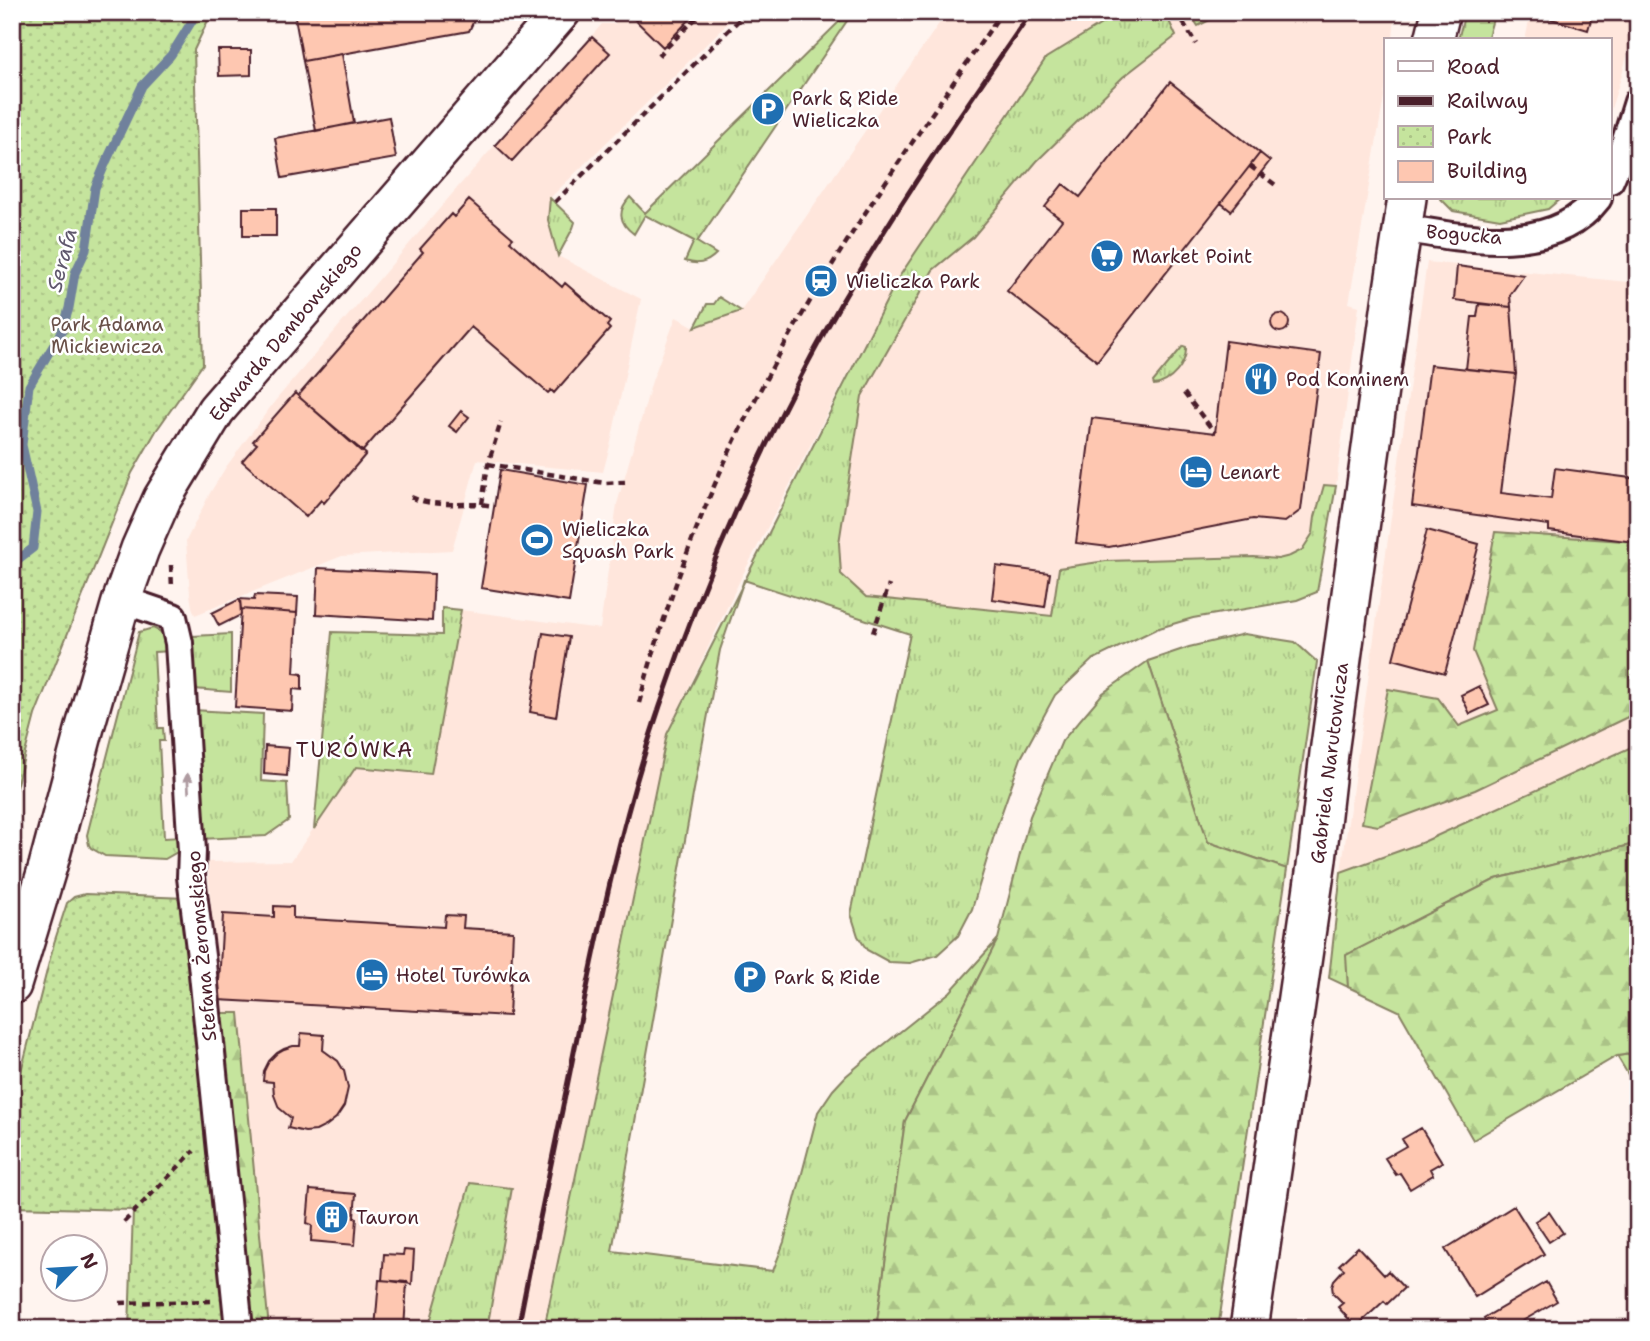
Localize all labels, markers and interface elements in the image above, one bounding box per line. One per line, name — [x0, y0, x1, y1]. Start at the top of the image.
legend — [1384, 38, 1612, 200]
text: Road — [1447, 53, 1500, 81]
place label: Park & Ride Wieliczka — [792, 86, 898, 133]
text: Railway — [1447, 87, 1529, 115]
parking icon: Park & Ride Wieliczka — [749, 90, 787, 128]
text: Park — [1447, 123, 1492, 151]
text: Building — [1447, 157, 1527, 185]
street label: Bogucka — [1425, 219, 1503, 250]
water label: Serafa — [40, 225, 84, 295]
supermarket icon: Market Point — [1088, 237, 1126, 275]
street label: Edwarda Dembowskiego — [203, 238, 367, 427]
place label: Market Point — [1132, 244, 1252, 269]
station icon: Wieliczka Park — [802, 262, 840, 300]
place label: Wieliczka Park — [846, 269, 980, 294]
park label: Park Adama Mickiewicza — [50, 312, 164, 359]
restaurant icon: Pod Kominem — [1242, 360, 1280, 398]
place label: Pod Kominem — [1286, 367, 1409, 392]
hotel icon: Lenart — [1177, 453, 1215, 491]
place label: Lenart — [1220, 460, 1280, 485]
place label: Wieliczka Squash Park — [562, 517, 674, 564]
sports icon: Wieliczka Squash Park — [518, 521, 556, 559]
street label: Gabriela Narutowicza — [1305, 661, 1354, 865]
district label: TURÓWKA — [296, 735, 414, 764]
one-way arrow — [182, 772, 193, 794]
street label: Stefana Żeromskiego — [181, 849, 222, 1042]
hotel icon: Hotel Turówka — [353, 956, 391, 994]
parking icon: Park & Ride — [731, 958, 769, 996]
place label: Hotel Turówka — [396, 963, 530, 988]
place label: Park & Ride — [774, 965, 880, 990]
building icon: Tauron — [313, 1198, 351, 1236]
place label: Tauron — [356, 1205, 419, 1230]
north arrow — [38, 1232, 108, 1302]
text: N — [74, 1249, 103, 1273]

